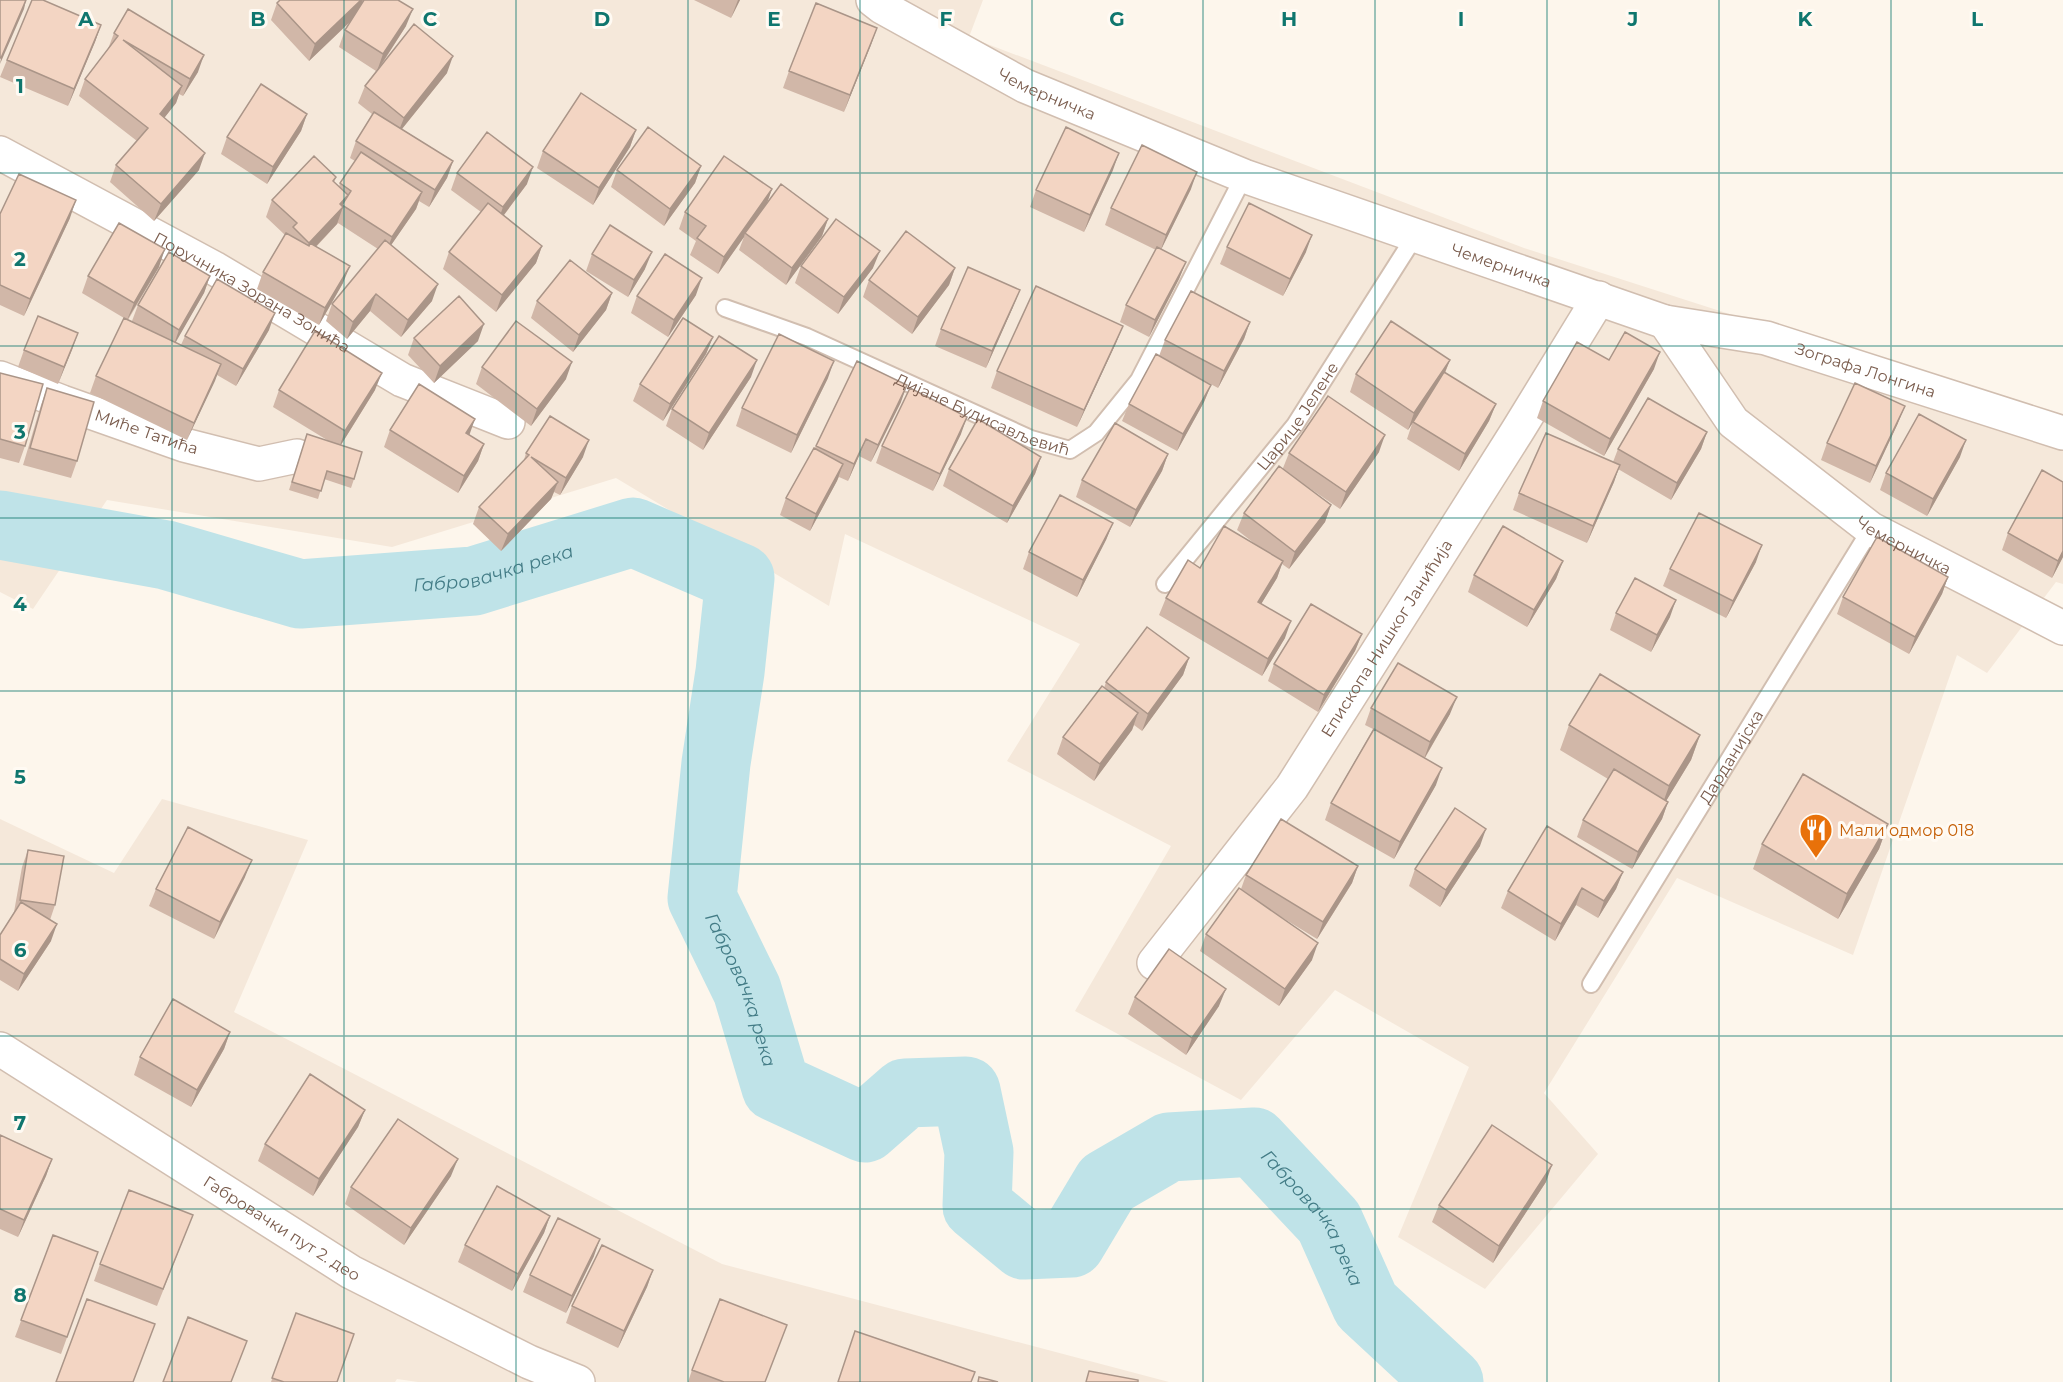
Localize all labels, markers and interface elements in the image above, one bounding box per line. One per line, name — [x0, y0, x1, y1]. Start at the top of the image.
text: A — [77, 7, 94, 31]
text: B — [250, 7, 266, 31]
text: C — [423, 7, 438, 31]
text: D — [594, 7, 610, 31]
text: E — [767, 7, 781, 31]
text: F — [940, 7, 953, 31]
text: G — [1109, 7, 1125, 31]
text: H — [1281, 7, 1297, 31]
text: I — [1458, 7, 1464, 31]
text: J — [1627, 7, 1638, 31]
text: K — [1798, 7, 1814, 31]
text: L — [1971, 7, 1983, 31]
street label: Чемерничка — [995, 64, 1099, 124]
text: 1 — [16, 74, 24, 98]
street label: Поручника Зорана Зонића — [151, 228, 354, 357]
street label: Чемерничка — [1449, 239, 1554, 291]
text: 2 — [14, 247, 26, 271]
street label: Зографа Лонгина — [1793, 339, 1938, 401]
street label: Царице Јелене — [1252, 358, 1342, 474]
street label: Дијане Будисављевић — [892, 369, 1072, 459]
street label: Миће Татића — [92, 405, 200, 458]
text: 3 — [13, 420, 26, 444]
street label: Чемерничка — [1853, 512, 1954, 578]
street label: Епископа Нишког Јанићија — [1317, 536, 1456, 740]
water label: Габровачка река — [413, 540, 576, 596]
text: 4 — [13, 592, 27, 616]
street label: Дарданијска — [1695, 706, 1767, 807]
text: 5 — [14, 765, 26, 789]
restaurant icon: Мали одмор 018 — [1798, 812, 1834, 859]
place label: Мали одмор 018 — [1839, 821, 1974, 840]
water label: Габровачка река — [700, 909, 780, 1070]
text: 6 — [14, 938, 27, 962]
text: 7 — [14, 1111, 26, 1135]
water label: Габровачка река — [1256, 1145, 1367, 1290]
street label: Габровачки пут 2. део — [200, 1171, 363, 1285]
text: 8 — [13, 1283, 27, 1307]

